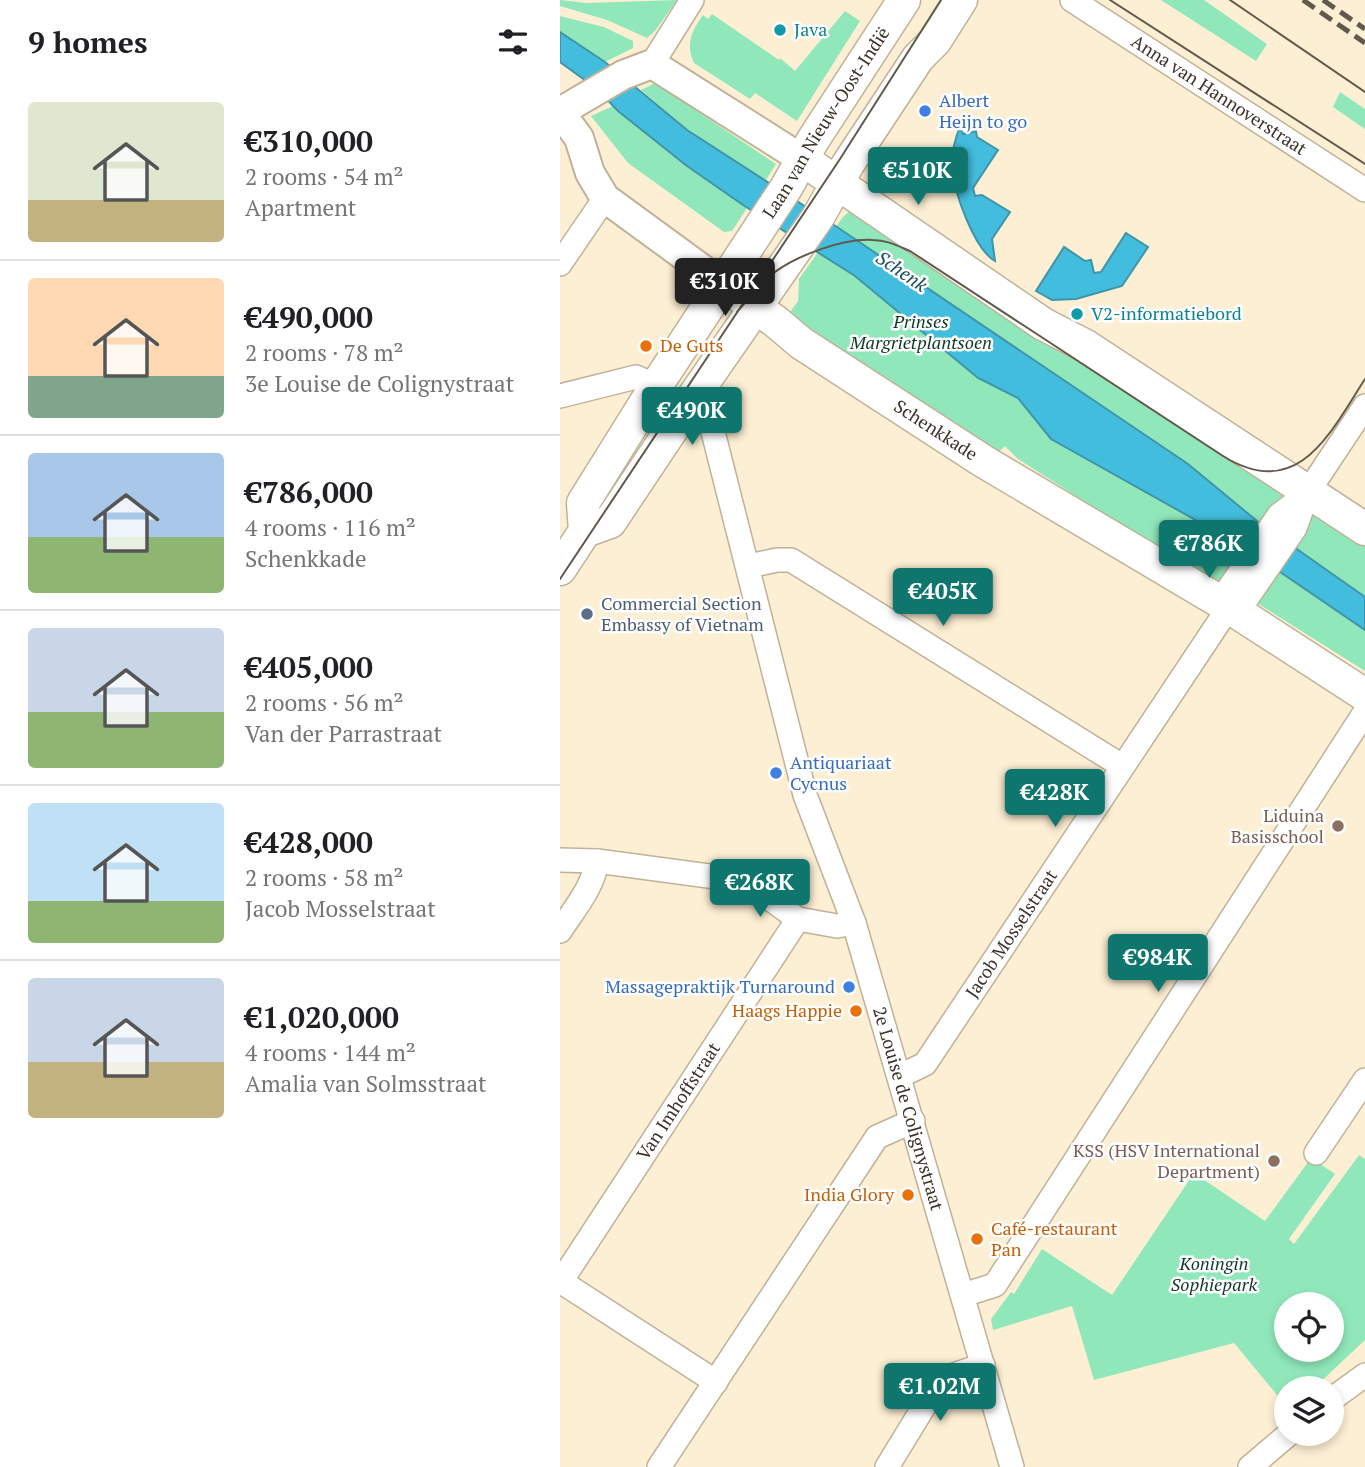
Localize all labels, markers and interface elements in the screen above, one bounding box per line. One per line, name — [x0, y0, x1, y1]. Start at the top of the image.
place label: Java — [794, 17, 827, 41]
text: 9 homes — [28, 22, 147, 62]
street label: Laan van Nieuw-Oost-Indië — [756, 22, 894, 223]
marker: Java — [772, 22, 788, 38]
icon: filters — [494, 23, 532, 61]
street label: Anna van Hannoverstraat — [1127, 29, 1312, 160]
place label: Albert Heijn to go — [939, 88, 1027, 133]
marker: Albert Heijn to go — [917, 103, 933, 119]
text: €310,000 — [245, 121, 373, 161]
icon: home — [84, 130, 168, 214]
pin: €510K — [869, 148, 967, 207]
text: €510K — [884, 154, 952, 185]
text: 2 rooms · 54 m² — [245, 161, 404, 192]
text: Apartment — [245, 192, 356, 223]
water label: Schenk — [872, 244, 933, 297]
pin: €310K — [676, 258, 774, 318]
text: €310K — [691, 265, 759, 296]
text: €490,000 — [245, 297, 373, 337]
place label: V2-informatiebord — [1091, 301, 1242, 325]
icon: home — [84, 306, 168, 390]
marker: V2-informatiebord — [1069, 306, 1085, 322]
park label: Prinses Margrietplantsoen — [849, 309, 992, 354]
place label: De Guts — [660, 333, 723, 357]
text: 2 rooms · 78 m² — [245, 337, 404, 368]
marker: De Guts — [638, 338, 654, 354]
text: 3e Louise de Colignystraat — [245, 368, 514, 399]
pin: €490K — [643, 388, 741, 447]
text: €490K — [658, 394, 726, 425]
street label: Schenkkade — [890, 394, 983, 465]
text: €786,000 — [245, 472, 373, 512]
icon: home — [84, 481, 168, 565]
text: 4 rooms · 116 m² — [245, 512, 416, 543]
pin: €786K — [1160, 520, 1258, 580]
text: €786K — [1175, 527, 1243, 558]
text: Schenkkade — [245, 543, 366, 574]
pin: €405K — [894, 568, 992, 628]
text: €405K — [909, 575, 977, 606]
place label: Commercial Section Embassy of Vietnam — [601, 591, 764, 636]
marker: Commercial Section Embassy of Vietnam — [579, 606, 595, 622]
text: €405,000 — [245, 647, 373, 687]
icon: home — [84, 656, 168, 740]
text: 2 rooms · 56 m² — [245, 687, 404, 718]
text: Van der Parrastraat — [245, 718, 442, 749]
place label: Antiquariaat Cycnus — [790, 750, 892, 795]
marker: Antiquariaat Cycnus — [768, 765, 784, 781]
pin: €428K — [1006, 770, 1104, 829]
text: €428K — [1021, 776, 1089, 807]
place label: Liduina Basisschool — [1231, 803, 1324, 848]
marker: Liduina Basisschool — [1330, 818, 1346, 834]
text: €428,000 — [245, 822, 373, 862]
icon: home — [84, 831, 168, 915]
pin: €268K — [711, 860, 809, 919]
text: 2 rooms · 58 m² — [245, 862, 404, 893]
street label: Jacob Mosselstraat — [959, 864, 1062, 1002]
text: €268K — [726, 866, 794, 897]
text: Jacob Mosselstraat — [245, 893, 436, 924]
pin: €984K — [1109, 934, 1207, 994]
text: €984K — [1124, 941, 1192, 972]
place label: Massagepraktijk Turnaround — [605, 974, 835, 998]
marker: Massagepraktijk Turnaround — [841, 979, 857, 995]
text: €1,020,000 — [245, 997, 399, 1037]
place label: Haags Happie — [732, 998, 842, 1022]
marker: Haags Happie — [848, 1003, 864, 1019]
street label: 2e Louise de Colignystraat — [868, 1004, 950, 1213]
icon: home — [84, 1006, 168, 1090]
text: 4 rooms · 144 m² — [245, 1037, 416, 1068]
street label: Van Imhoffstraat — [631, 1037, 725, 1164]
text: Amalia van Solmsstraat — [245, 1068, 487, 1099]
place label: KSS (HSV International Department) — [1073, 1138, 1260, 1183]
marker: KSS (HSV International Department) — [1266, 1153, 1282, 1169]
place label: India Glory — [804, 1182, 895, 1206]
marker: India Glory — [900, 1187, 916, 1203]
place label: Café-restaurant Pan — [991, 1216, 1118, 1261]
marker: Café-restaurant Pan — [969, 1231, 985, 1247]
park label: Koningin Sophiepark — [1171, 1251, 1257, 1296]
map controls — [1274, 1292, 1344, 1446]
button: locate — [1274, 1292, 1344, 1362]
pin: €1.02M — [883, 1364, 997, 1423]
text: €1.02M — [900, 1370, 980, 1401]
button: layers — [1274, 1376, 1344, 1446]

